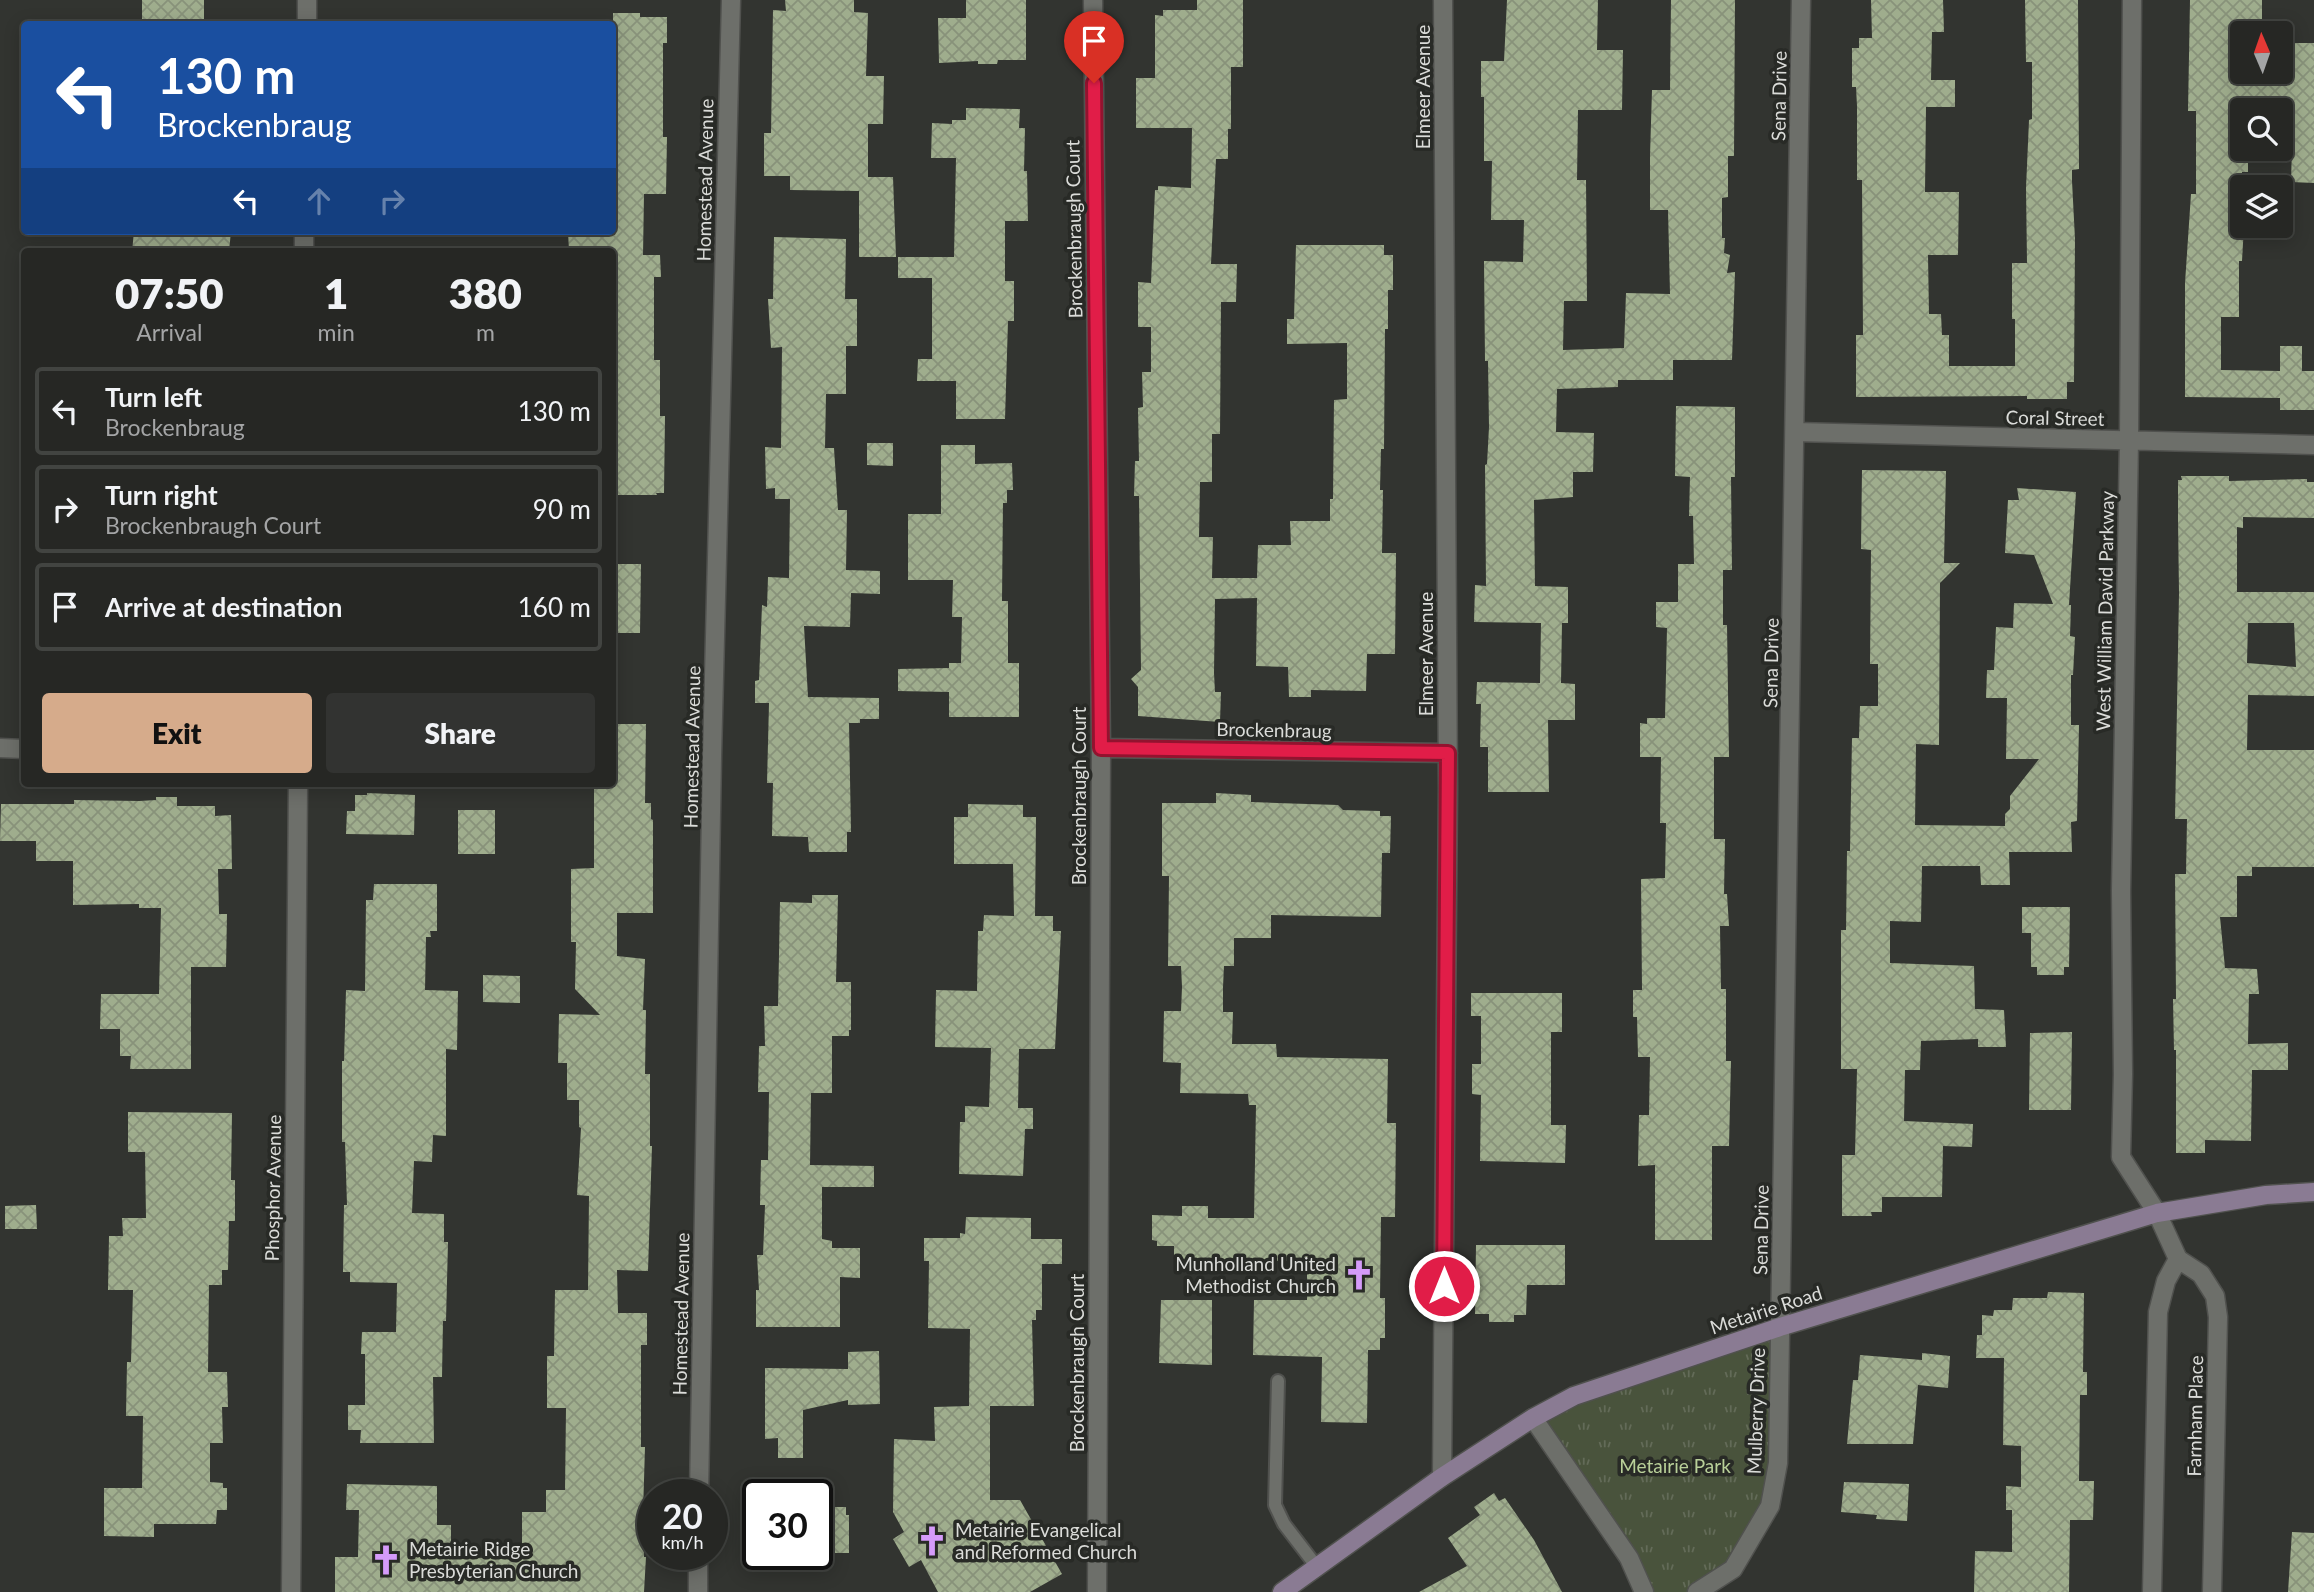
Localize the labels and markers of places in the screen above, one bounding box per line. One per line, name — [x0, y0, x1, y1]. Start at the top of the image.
pin — [1064, 11, 1124, 83]
place label: Munholland United Methodist Church — [1175, 1252, 1336, 1297]
church icon: Munholland United Methodist Church — [1342, 1258, 1376, 1292]
place label: Metairie Evangelical and Reformed Church — [955, 1518, 1137, 1563]
church icon: Metairie Evangelical and Reformed Church — [915, 1524, 949, 1558]
place label: Metairie Ridge Presbyterian Church — [409, 1537, 578, 1582]
church icon: Metairie Ridge Presbyterian Church — [369, 1543, 403, 1577]

